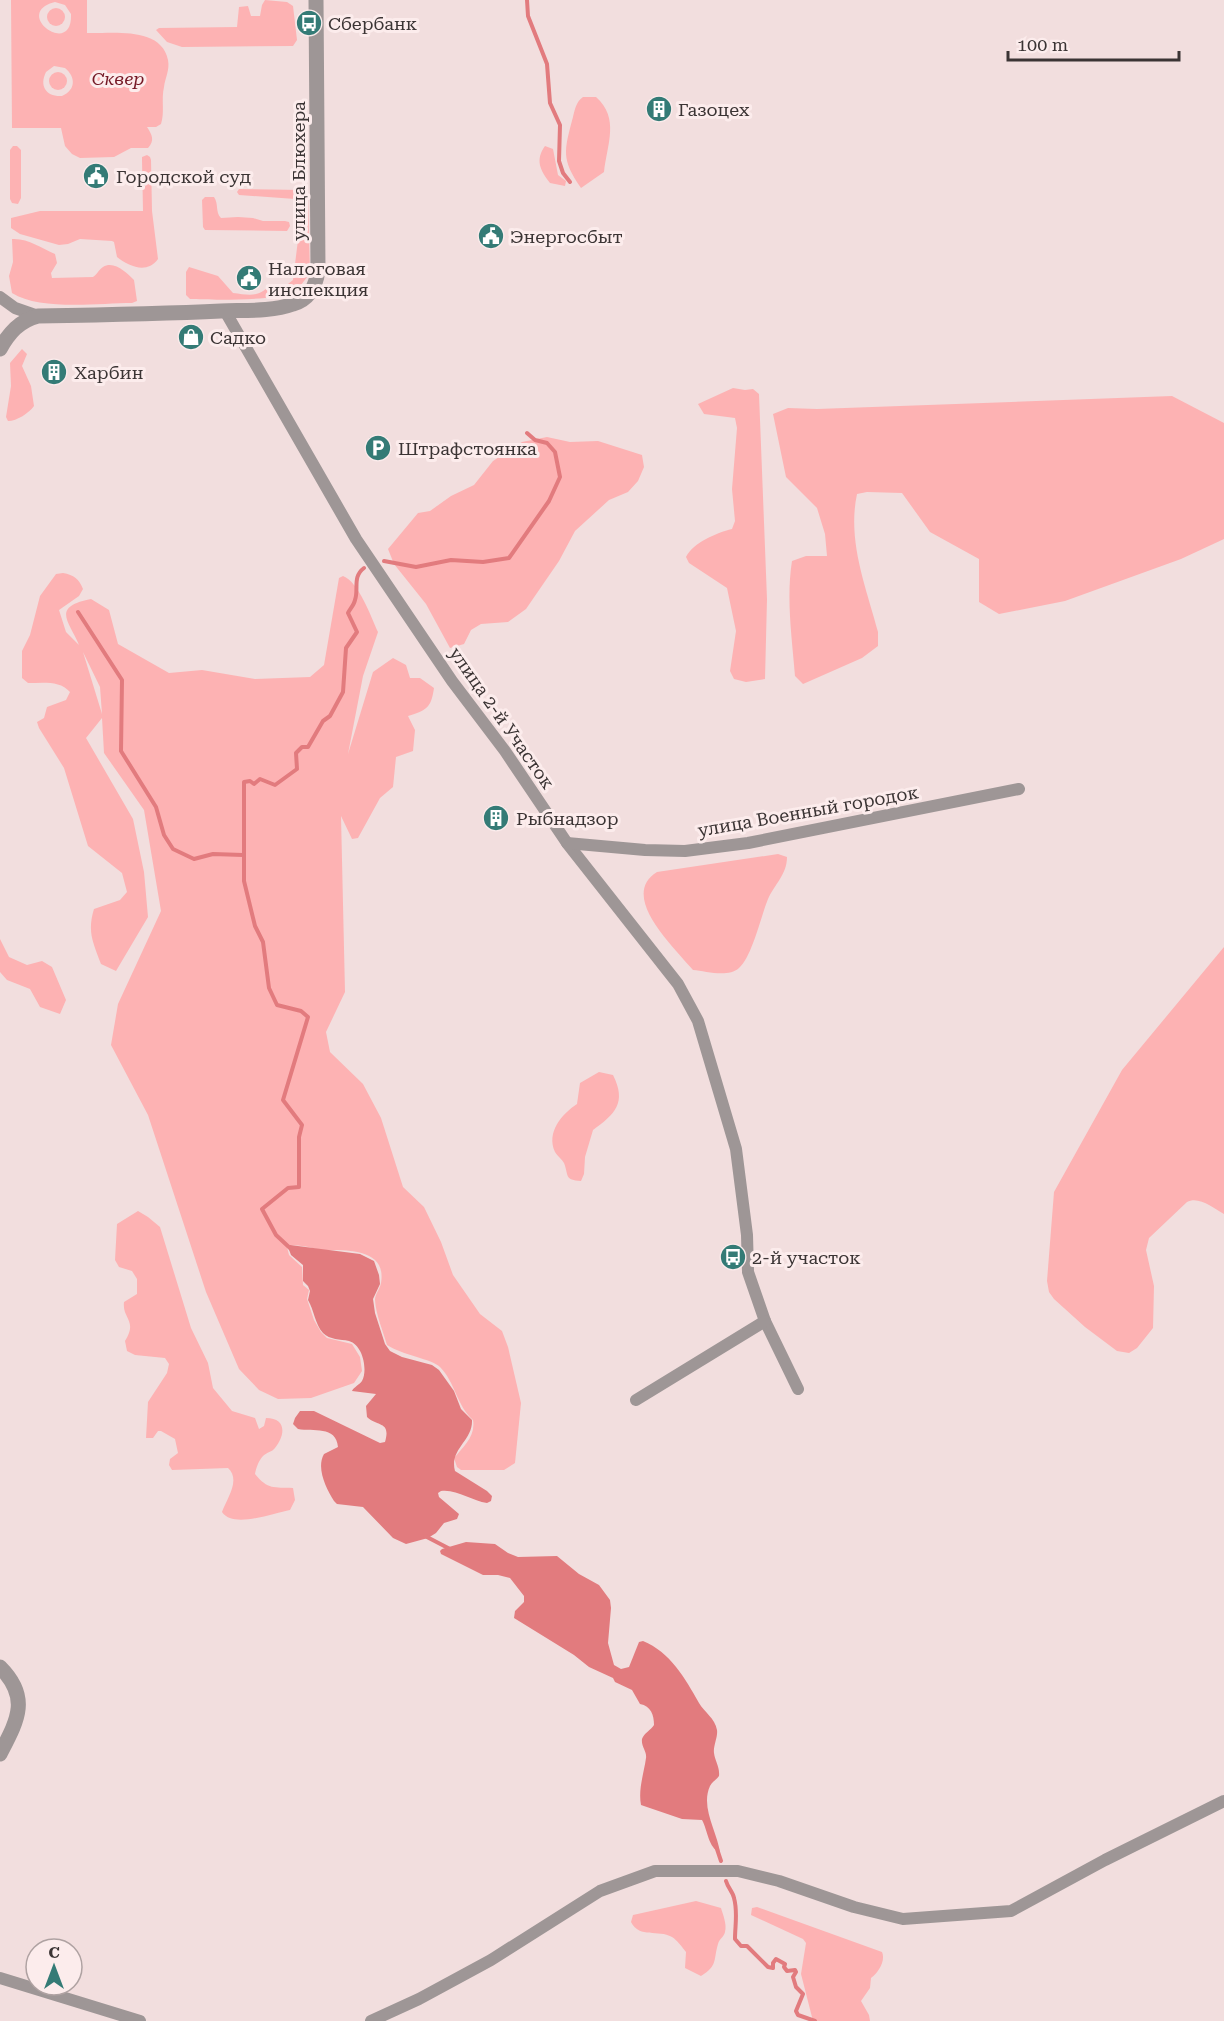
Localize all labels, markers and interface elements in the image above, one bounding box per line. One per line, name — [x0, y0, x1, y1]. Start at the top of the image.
bus stop icon: Сбербанк — [294, 8, 324, 38]
place label: Сбербанк — [328, 13, 417, 34]
scale bar — [1008, 24, 1179, 62]
text: 100 m — [1017, 34, 1068, 55]
park label: Сквер — [92, 68, 144, 89]
building icon: Газоцех — [644, 94, 674, 124]
place label: Газоцех — [678, 99, 750, 120]
street label: улица Блюхера — [288, 101, 309, 241]
public building icon: Городской суд — [81, 161, 111, 191]
place label: Городской суд — [116, 166, 251, 187]
public building icon: Энергосбыт — [476, 221, 506, 251]
place label: Энергосбыт — [510, 226, 623, 247]
place label: Налоговая инспекция — [268, 258, 369, 300]
public building icon: Налоговая инспекция — [234, 263, 264, 293]
shop icon: Садко — [176, 322, 206, 352]
place label: Садко — [210, 327, 266, 348]
building icon: Харбин — [39, 357, 69, 387]
place label: Харбин — [74, 362, 144, 383]
parking icon: Штрафстоянка — [363, 433, 393, 463]
place label: Штрафстоянка — [398, 438, 537, 459]
street label: улица 2-й Участок — [445, 643, 559, 793]
street label: улица Военный городок — [696, 781, 920, 841]
building icon: Рыбнадзор — [481, 803, 511, 833]
place label: Рыбнадзор — [516, 808, 618, 829]
bus stop icon: 2-й участок — [718, 1242, 748, 1272]
place label: 2-й участок — [752, 1247, 861, 1268]
north arrow — [24, 1937, 84, 1997]
text: С — [48, 1943, 60, 1962]

